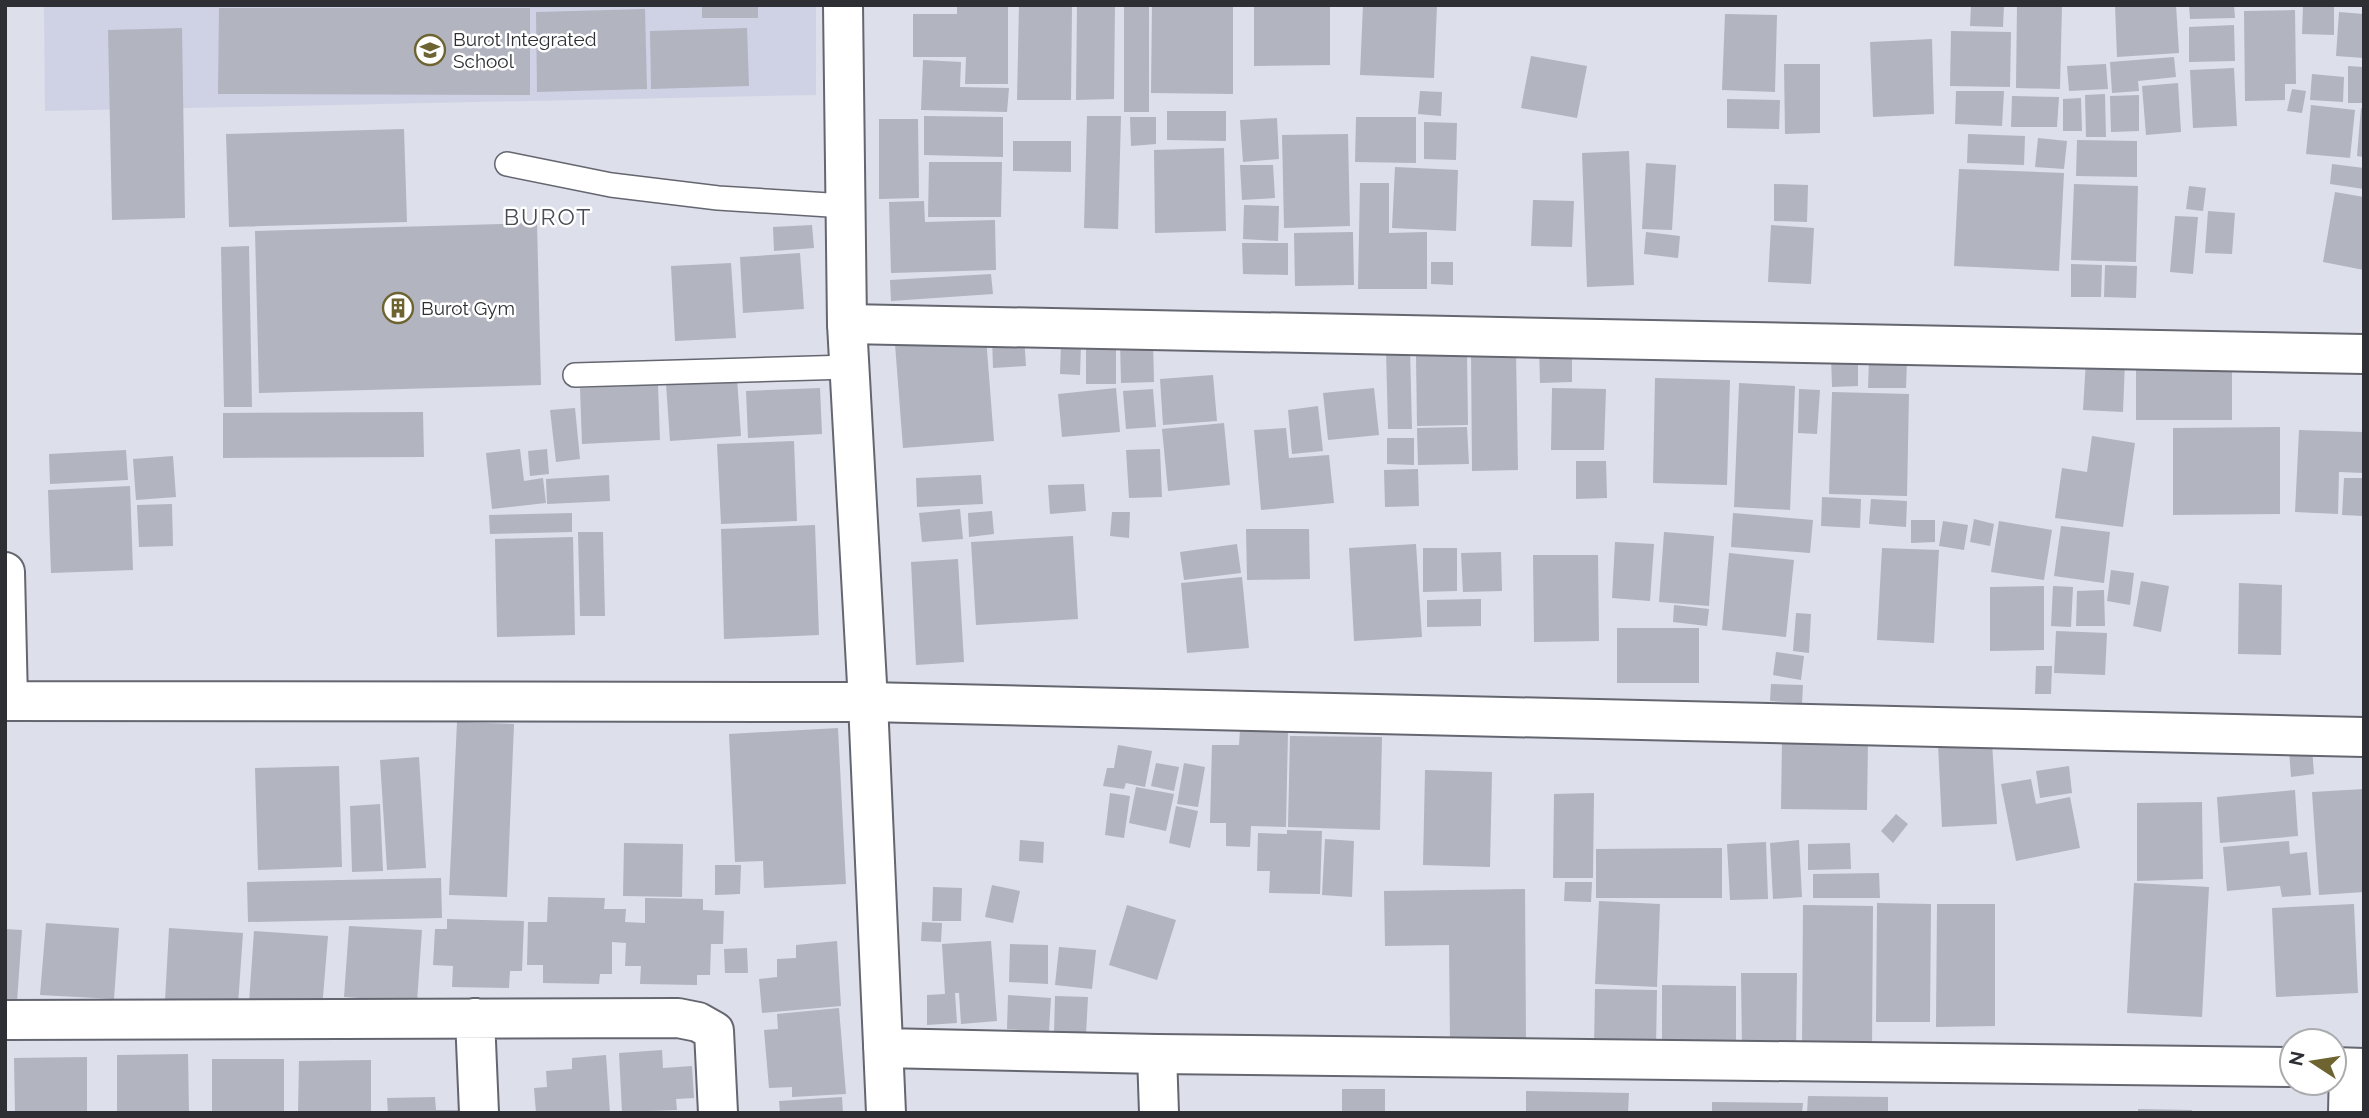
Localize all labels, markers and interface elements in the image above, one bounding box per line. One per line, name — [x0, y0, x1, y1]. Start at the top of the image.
place label: Burot Integrated School — [453, 28, 597, 72]
school or university icon: Burot Integrated School — [413, 33, 447, 67]
district label: BUROT — [504, 203, 592, 230]
building icon: Burot Gym — [381, 291, 415, 325]
place label: Burot Gym — [421, 297, 515, 319]
north arrow — [2278, 1027, 2348, 1097]
text: N — [2284, 1049, 2309, 1068]

